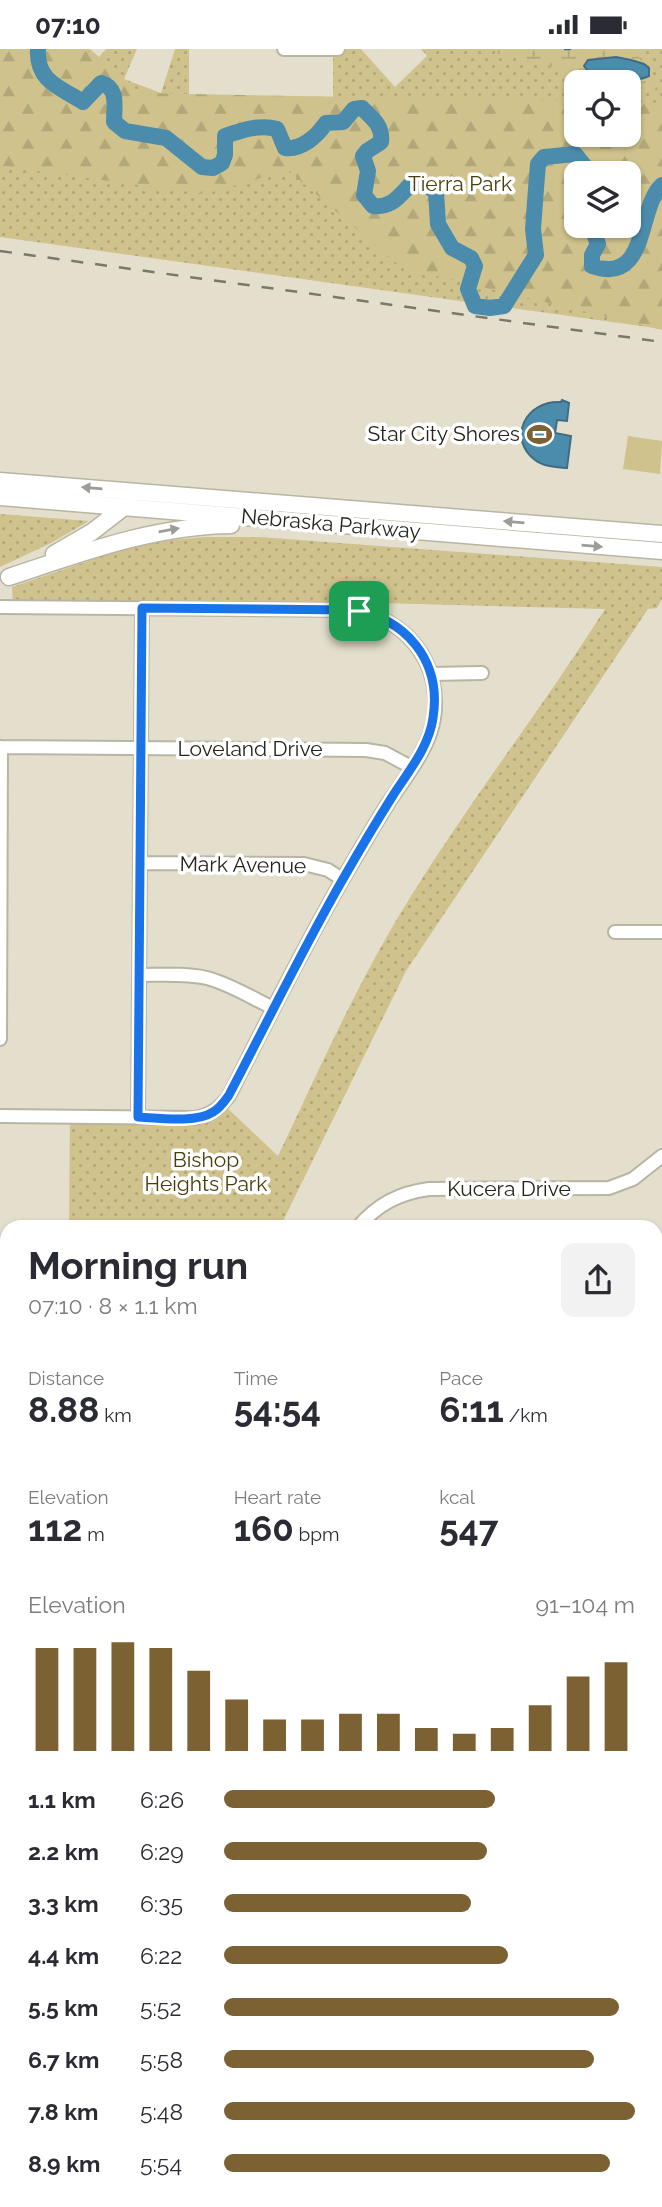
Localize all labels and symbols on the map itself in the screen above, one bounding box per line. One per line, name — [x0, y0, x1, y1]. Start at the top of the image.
park label: Tierra Park — [408, 171, 512, 196]
sports icon: Star City Shores — [526, 420, 554, 448]
place label: Star City Shores — [368, 421, 520, 446]
one-way arrow — [80, 482, 102, 493]
street label: Nebraska Parkway — [240, 503, 422, 544]
one-way arrow — [503, 516, 525, 527]
one-way arrow — [158, 524, 180, 535]
one-way arrow — [582, 541, 604, 552]
pin — [329, 581, 389, 641]
street label: Loveland Drive — [177, 736, 323, 761]
street label: Mark Avenue — [179, 851, 307, 878]
park label: Bishop Heights Park — [145, 1147, 267, 1196]
street label: Kucera Drive — [447, 1176, 571, 1201]

